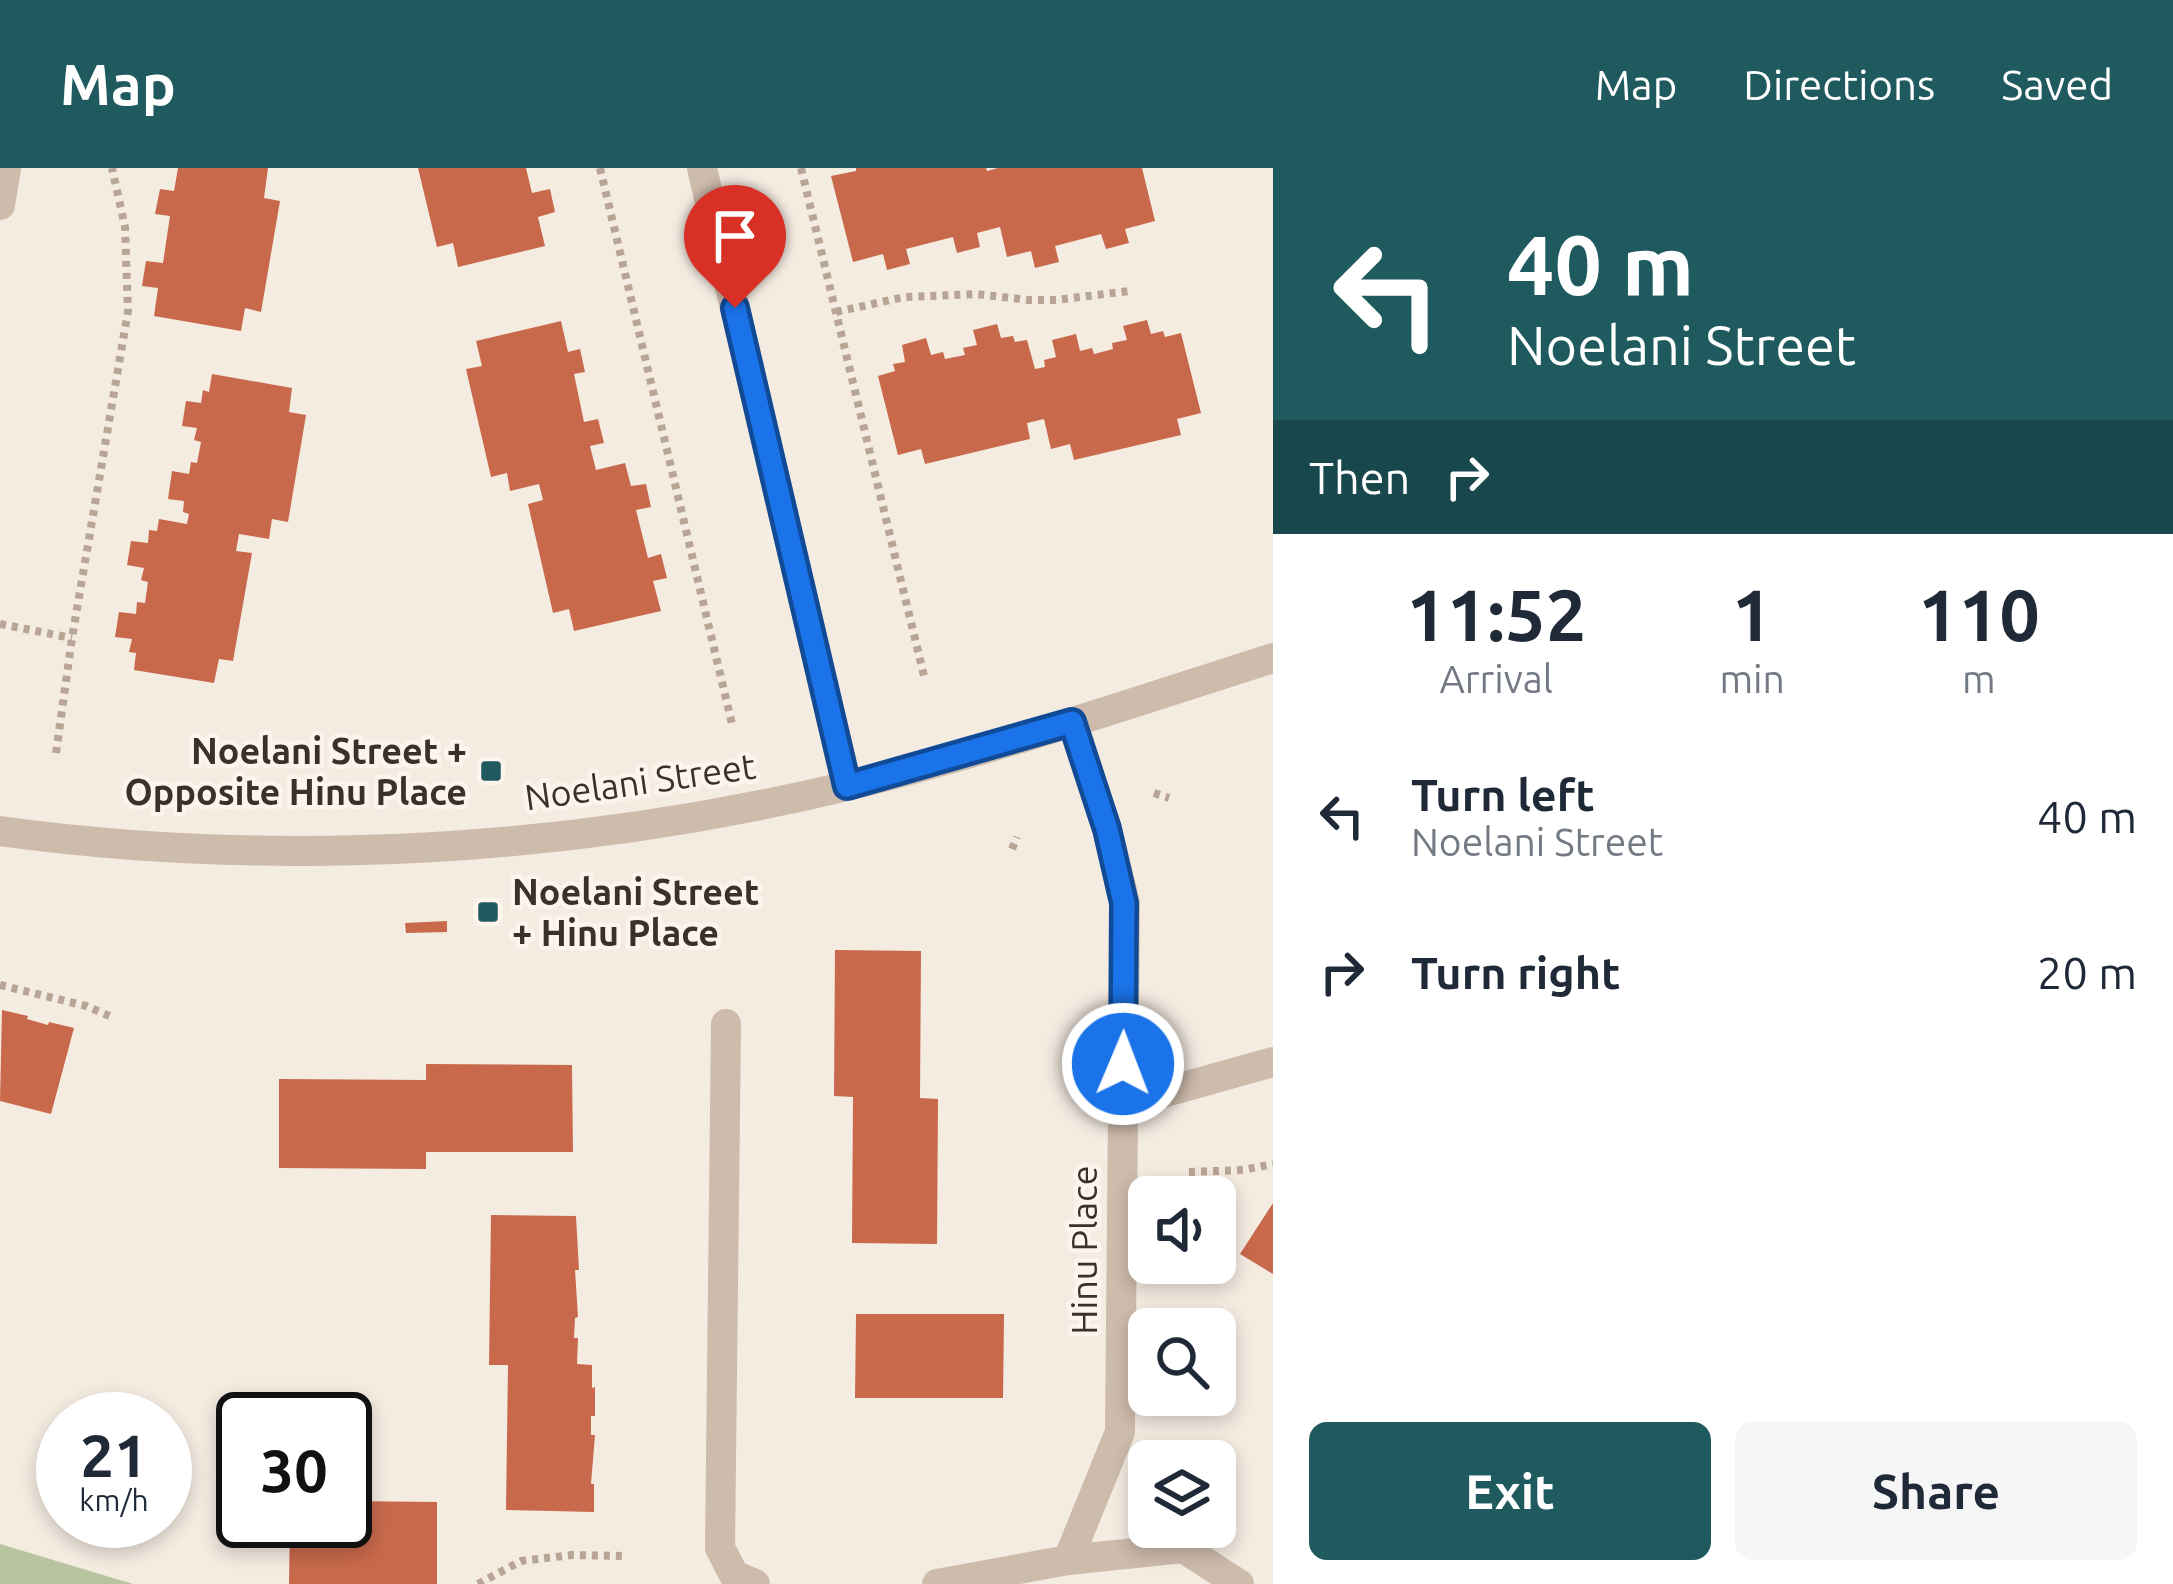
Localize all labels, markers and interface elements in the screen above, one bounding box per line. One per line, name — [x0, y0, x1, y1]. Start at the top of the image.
text: Map — [60, 52, 176, 116]
text: Map — [1595, 61, 1677, 108]
text: Directions — [1743, 61, 1935, 108]
text: Saved — [2001, 61, 2113, 108]
pin — [684, 185, 786, 308]
icon: arrive — [702, 203, 768, 269]
icon: left — [1309, 216, 1465, 372]
text: 40 m — [1507, 217, 1694, 311]
text: Noelani Street — [1507, 315, 1856, 375]
icon: right — [1434, 444, 1500, 510]
text: Then — [1309, 452, 1410, 503]
text: 11:52 — [1406, 574, 1586, 655]
text: 1 — [1732, 574, 1772, 655]
text: 110 — [1918, 574, 2040, 655]
text: Arrival — [1439, 657, 1553, 700]
text: min — [1719, 657, 1785, 700]
text: m — [1962, 657, 1996, 700]
place label: Noelani Street + Opposite Hinu Place — [125, 730, 467, 812]
street label: Noelani Street — [522, 745, 758, 817]
marker: Noelani Street + Opposite Hinu Place — [478, 758, 504, 784]
text: Turn left — [1411, 769, 1595, 820]
icon: left — [1309, 783, 1375, 849]
text: 40 m — [2037, 791, 2137, 842]
text: Noelani Street — [1411, 820, 1663, 863]
place label: Noelani Street + Hinu Place — [512, 871, 759, 953]
marker: Noelani Street + Hinu Place — [475, 899, 501, 925]
icon: right — [1309, 939, 1375, 1005]
text: Turn right — [1411, 947, 1620, 998]
text: 20 m — [2037, 947, 2137, 998]
position arrow — [1060, 1001, 1186, 1127]
street label: Hinu Place — [1063, 1165, 1104, 1335]
map controls — [1128, 1176, 1236, 1548]
button: sound — [1128, 1176, 1236, 1284]
button: search — [1128, 1308, 1236, 1416]
speed limit sign: 30 — [216, 1392, 372, 1548]
text: 21 — [80, 1421, 148, 1488]
button: Exit — [1309, 1422, 1711, 1560]
button: Share — [1735, 1422, 2137, 1560]
button: layers — [1128, 1440, 1236, 1548]
text: km/h — [79, 1483, 149, 1517]

